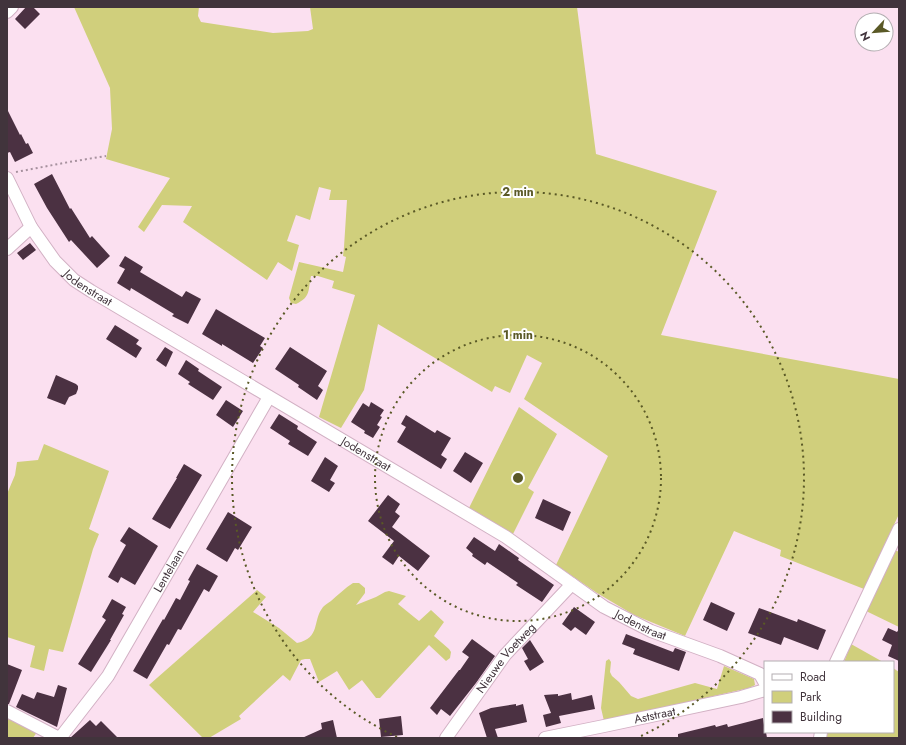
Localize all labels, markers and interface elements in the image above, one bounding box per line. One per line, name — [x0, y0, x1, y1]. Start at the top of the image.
north arrow — [854, 12, 894, 52]
text: N — [856, 29, 874, 44]
text: 2 min — [502, 183, 534, 201]
street label: Jodenstraat — [58, 264, 116, 311]
text: 1 min — [503, 326, 533, 344]
street label: Jodenstraat — [336, 431, 394, 476]
centre of rings — [511, 471, 525, 485]
street label: Lentelaan — [149, 546, 188, 596]
street label: Jodenstraat — [610, 604, 669, 645]
street label: Nieuwe Voetweg — [472, 619, 540, 697]
legend — [764, 661, 894, 733]
text: Road — [800, 668, 826, 686]
text: Park — [800, 688, 822, 706]
street label: Aststraat — [632, 702, 677, 728]
text: Building — [800, 708, 842, 726]

